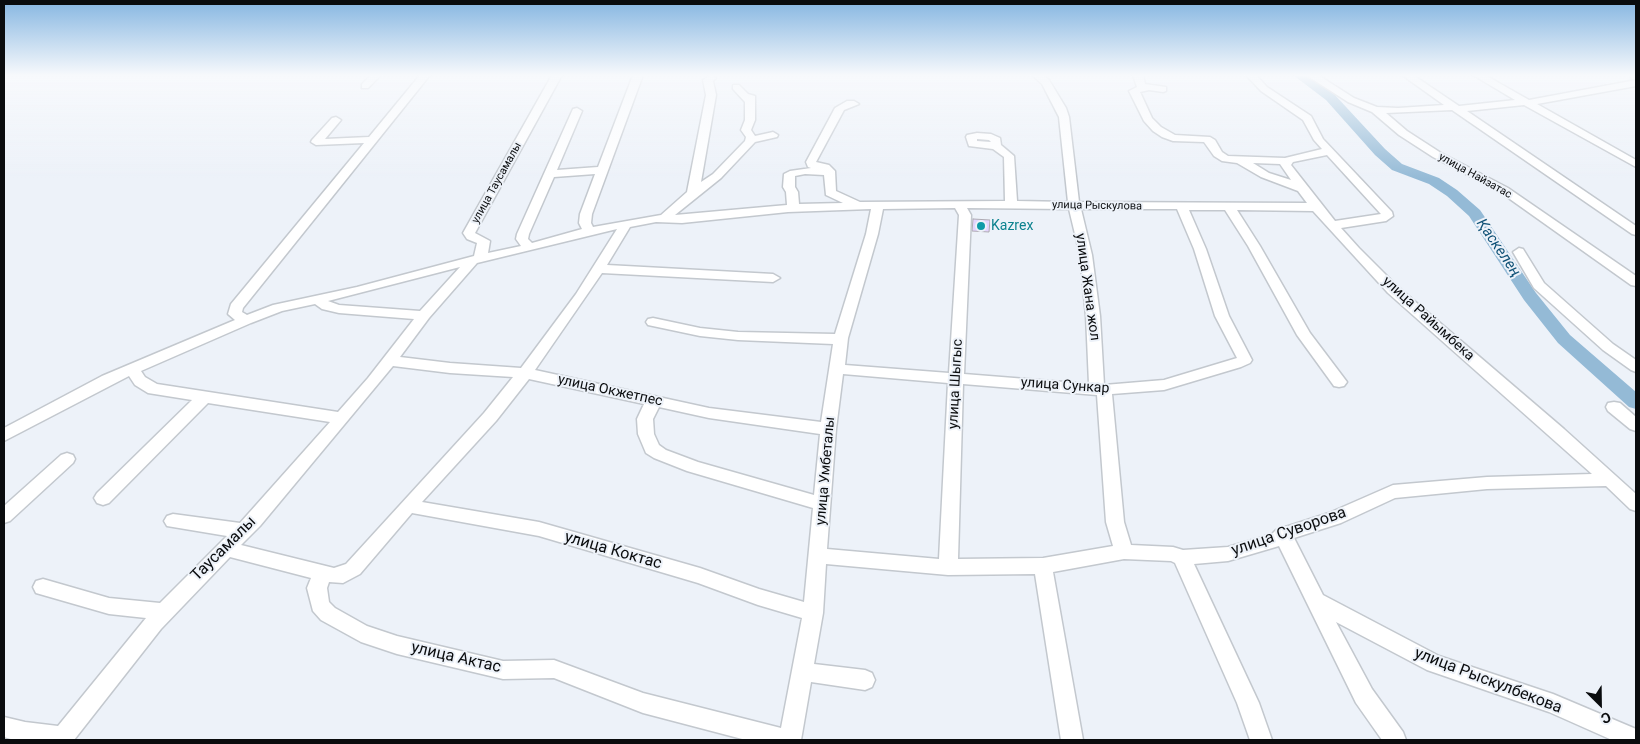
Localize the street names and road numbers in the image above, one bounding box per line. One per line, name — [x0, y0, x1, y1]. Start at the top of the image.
street label: улица Таусамалы — [469, 140, 525, 226]
street label: улица Найзатас — [1436, 150, 1514, 202]
street label: улица Рыскулова — [1052, 199, 1142, 213]
street label: улица Жана жол — [1071, 232, 1103, 342]
street label: улица Райымбека — [1379, 273, 1477, 365]
street label: улица Шыгыс — [945, 339, 967, 429]
street label: улица Окжетпес — [556, 372, 664, 410]
street label: улица Сункар — [1020, 375, 1110, 397]
street label: улица Умбеталы — [813, 416, 839, 526]
street label: улица Суворова — [1229, 503, 1349, 561]
street label: Таусамалы — [187, 512, 261, 586]
street label: улица Коктас — [562, 528, 664, 574]
street label: улица Актас — [409, 638, 503, 678]
street label: улица Рыскулбекова — [1411, 644, 1565, 718]

